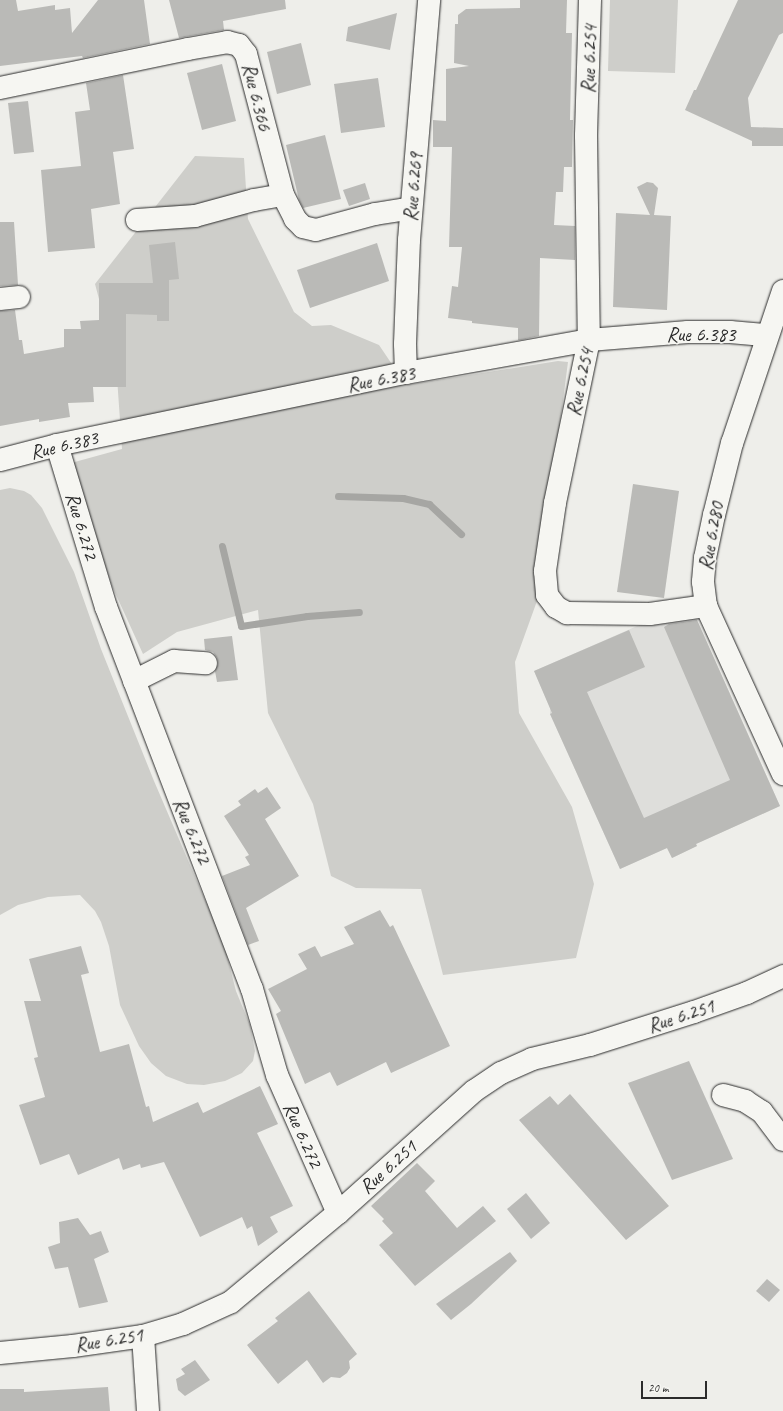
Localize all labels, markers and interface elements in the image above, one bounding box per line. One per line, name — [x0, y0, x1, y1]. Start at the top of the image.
street label: Rue 6.254 — [576, 24, 602, 94]
street label: Rue 6.366 — [237, 61, 277, 133]
street label: Rue 6.269 — [398, 152, 428, 222]
street label: Rue 6.383 — [667, 322, 735, 346]
street label: Rue 6.254 — [561, 346, 599, 418]
street label: Rue 6.383 — [345, 361, 417, 397]
street label: Rue 6.383 — [28, 426, 100, 464]
street label: Rue 6.272 — [60, 490, 104, 562]
street label: Rue 6.280 — [693, 500, 729, 572]
street label: Rue 6.272 — [168, 795, 216, 867]
street label: Rue 6.251 — [645, 994, 717, 1038]
street label: Rue 6.272 — [278, 1099, 328, 1171]
street label: Rue 6.251 — [354, 1135, 422, 1199]
street label: Rue 6.251 — [73, 1323, 145, 1357]
scale bar — [643, 1373, 709, 1399]
text: 20 m — [648, 1380, 668, 1396]

